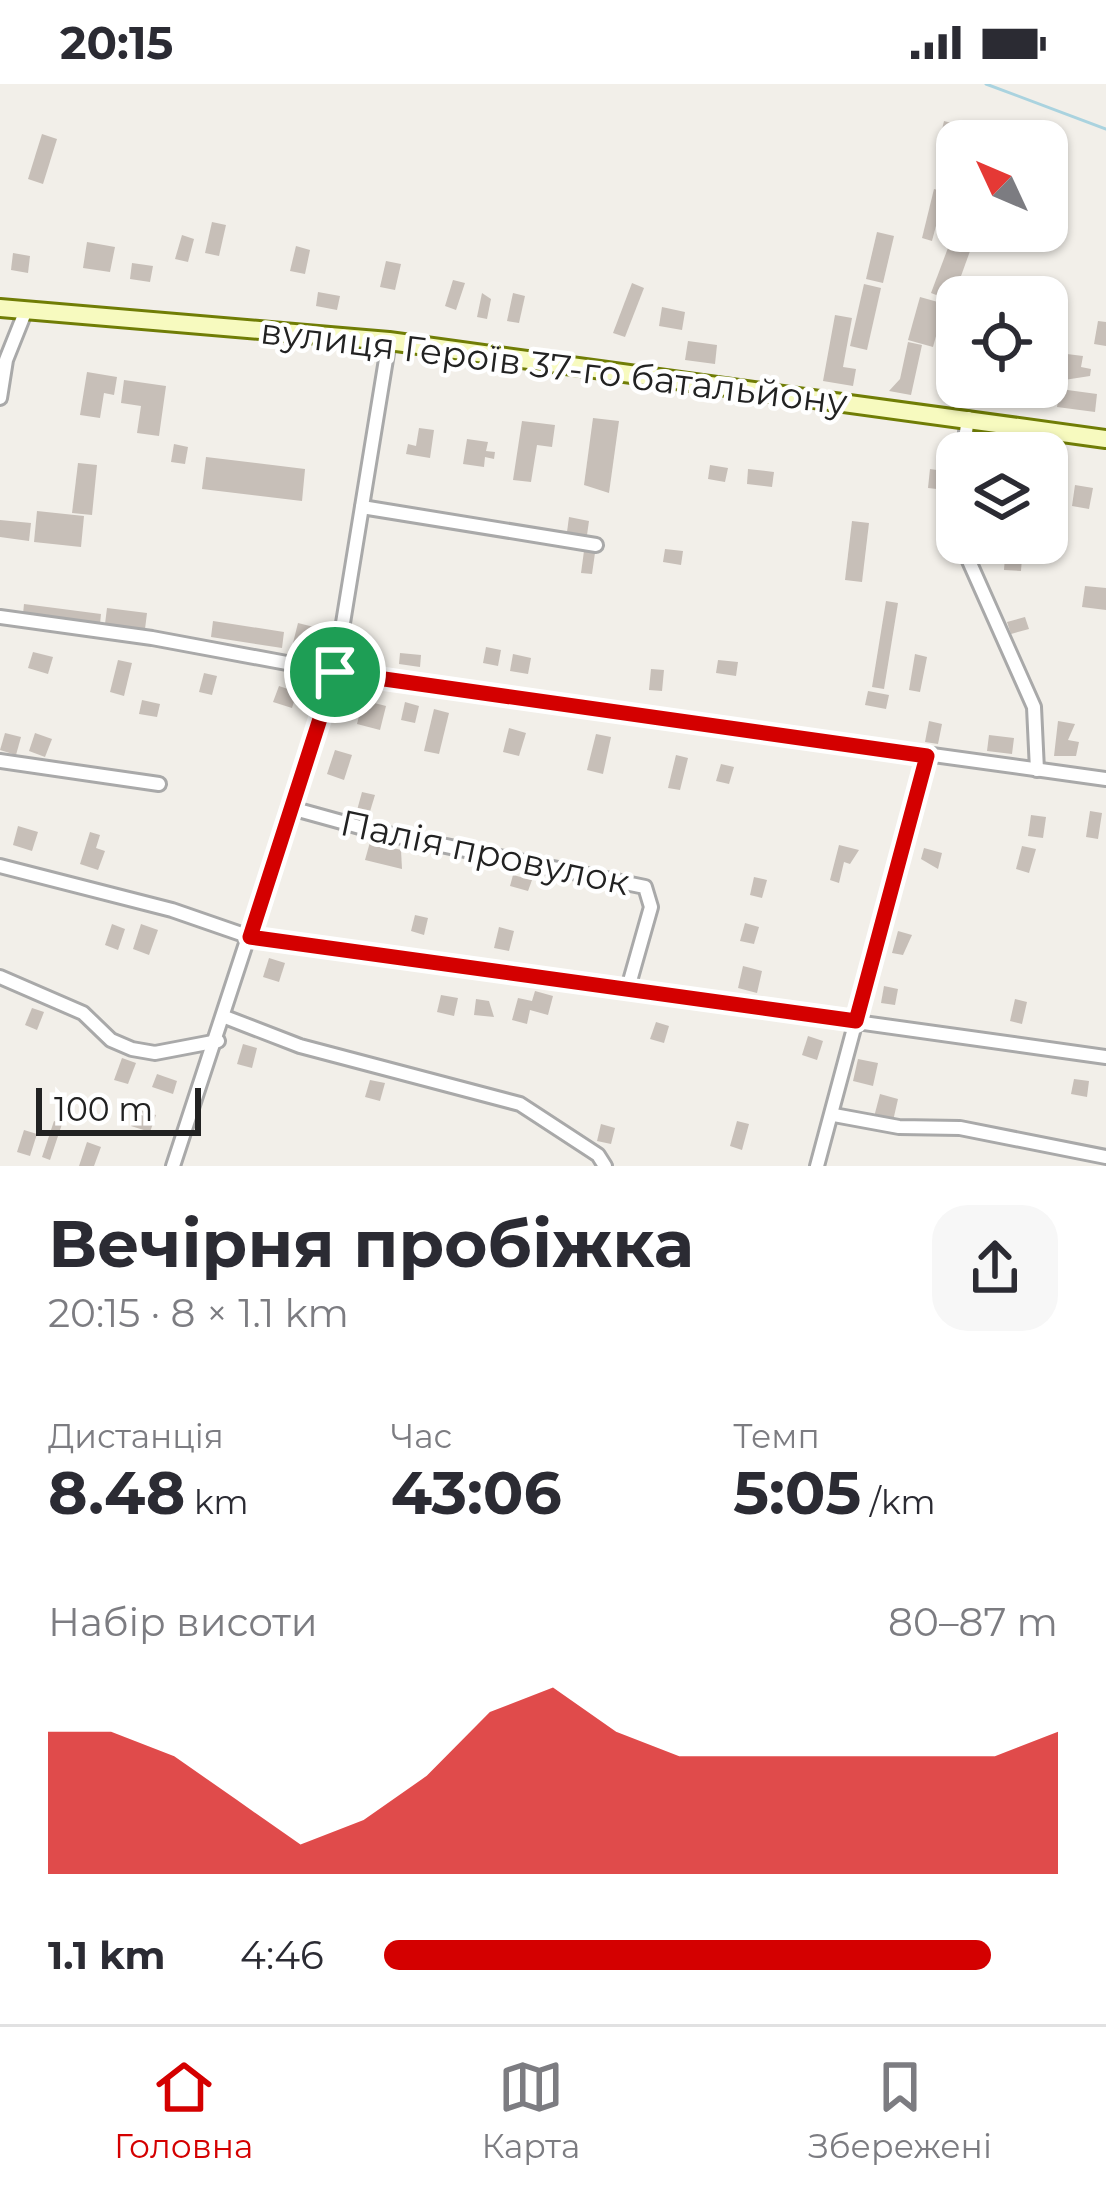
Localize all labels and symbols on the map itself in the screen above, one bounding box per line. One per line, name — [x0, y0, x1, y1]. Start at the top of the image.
north arrow — [936, 120, 1068, 252]
street label: вулиця Героїв 37-го батальйону — [258, 308, 850, 424]
pin — [284, 621, 386, 723]
street label: Палія провулок — [337, 800, 633, 904]
scale bar — [36, 1082, 201, 1135]

